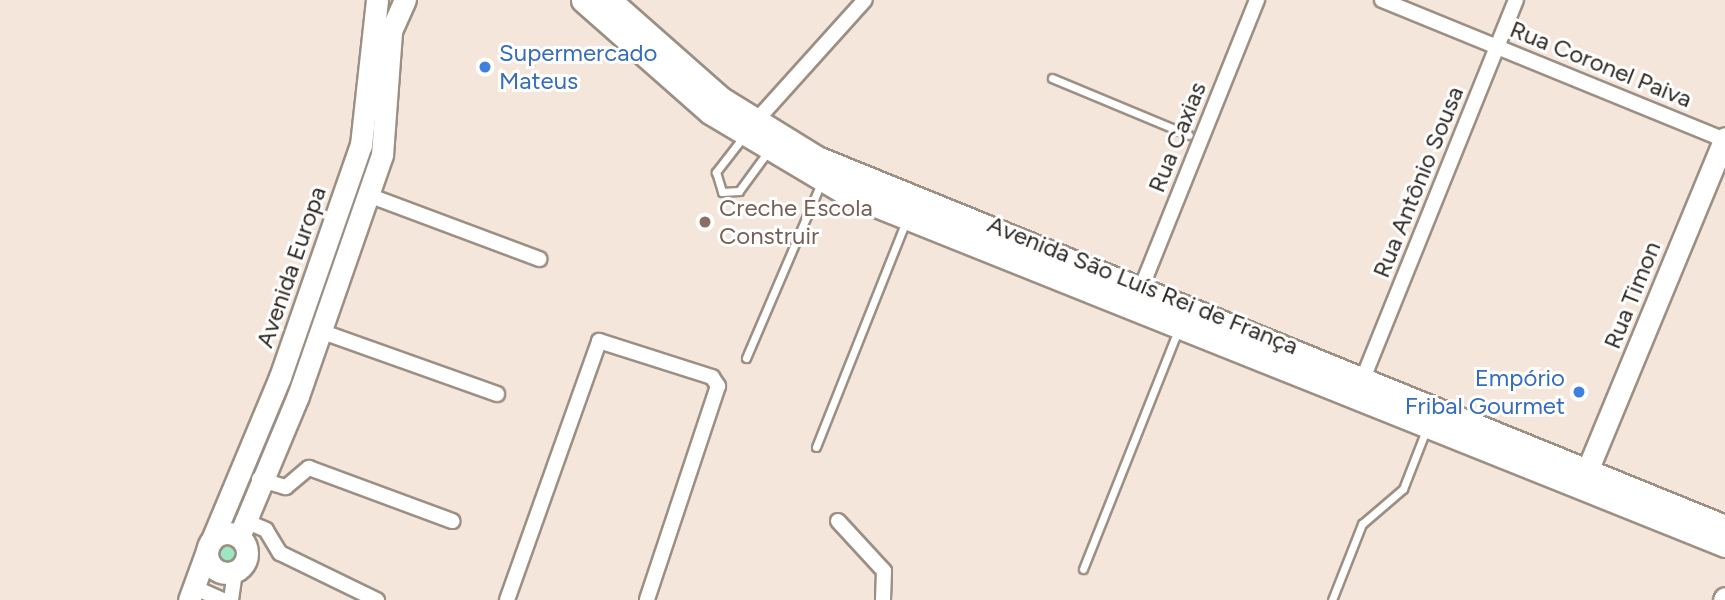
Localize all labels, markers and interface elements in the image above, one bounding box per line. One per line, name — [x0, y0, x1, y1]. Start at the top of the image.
street label: Rua Coronel Paiva — [1506, 14, 1696, 114]
place label: Supermercado Mateus — [499, 39, 657, 95]
marker: Supermercado Mateus — [477, 59, 493, 75]
street label: Rua Caxias — [1142, 78, 1212, 196]
street label: Rua Antônio Sousa — [1367, 82, 1469, 282]
street label: Avenida Europa — [250, 183, 332, 351]
place label: Creche Escola Construir — [719, 194, 873, 250]
street label: Avenida São Luís Rei de França — [984, 209, 1302, 361]
marker: Creche Escola Construir — [697, 214, 713, 230]
street label: Rua Timon — [1597, 237, 1667, 353]
place label: Empório Fribal Gourmet — [1405, 364, 1565, 420]
marker: Empório Fribal Gourmet — [1571, 384, 1587, 400]

